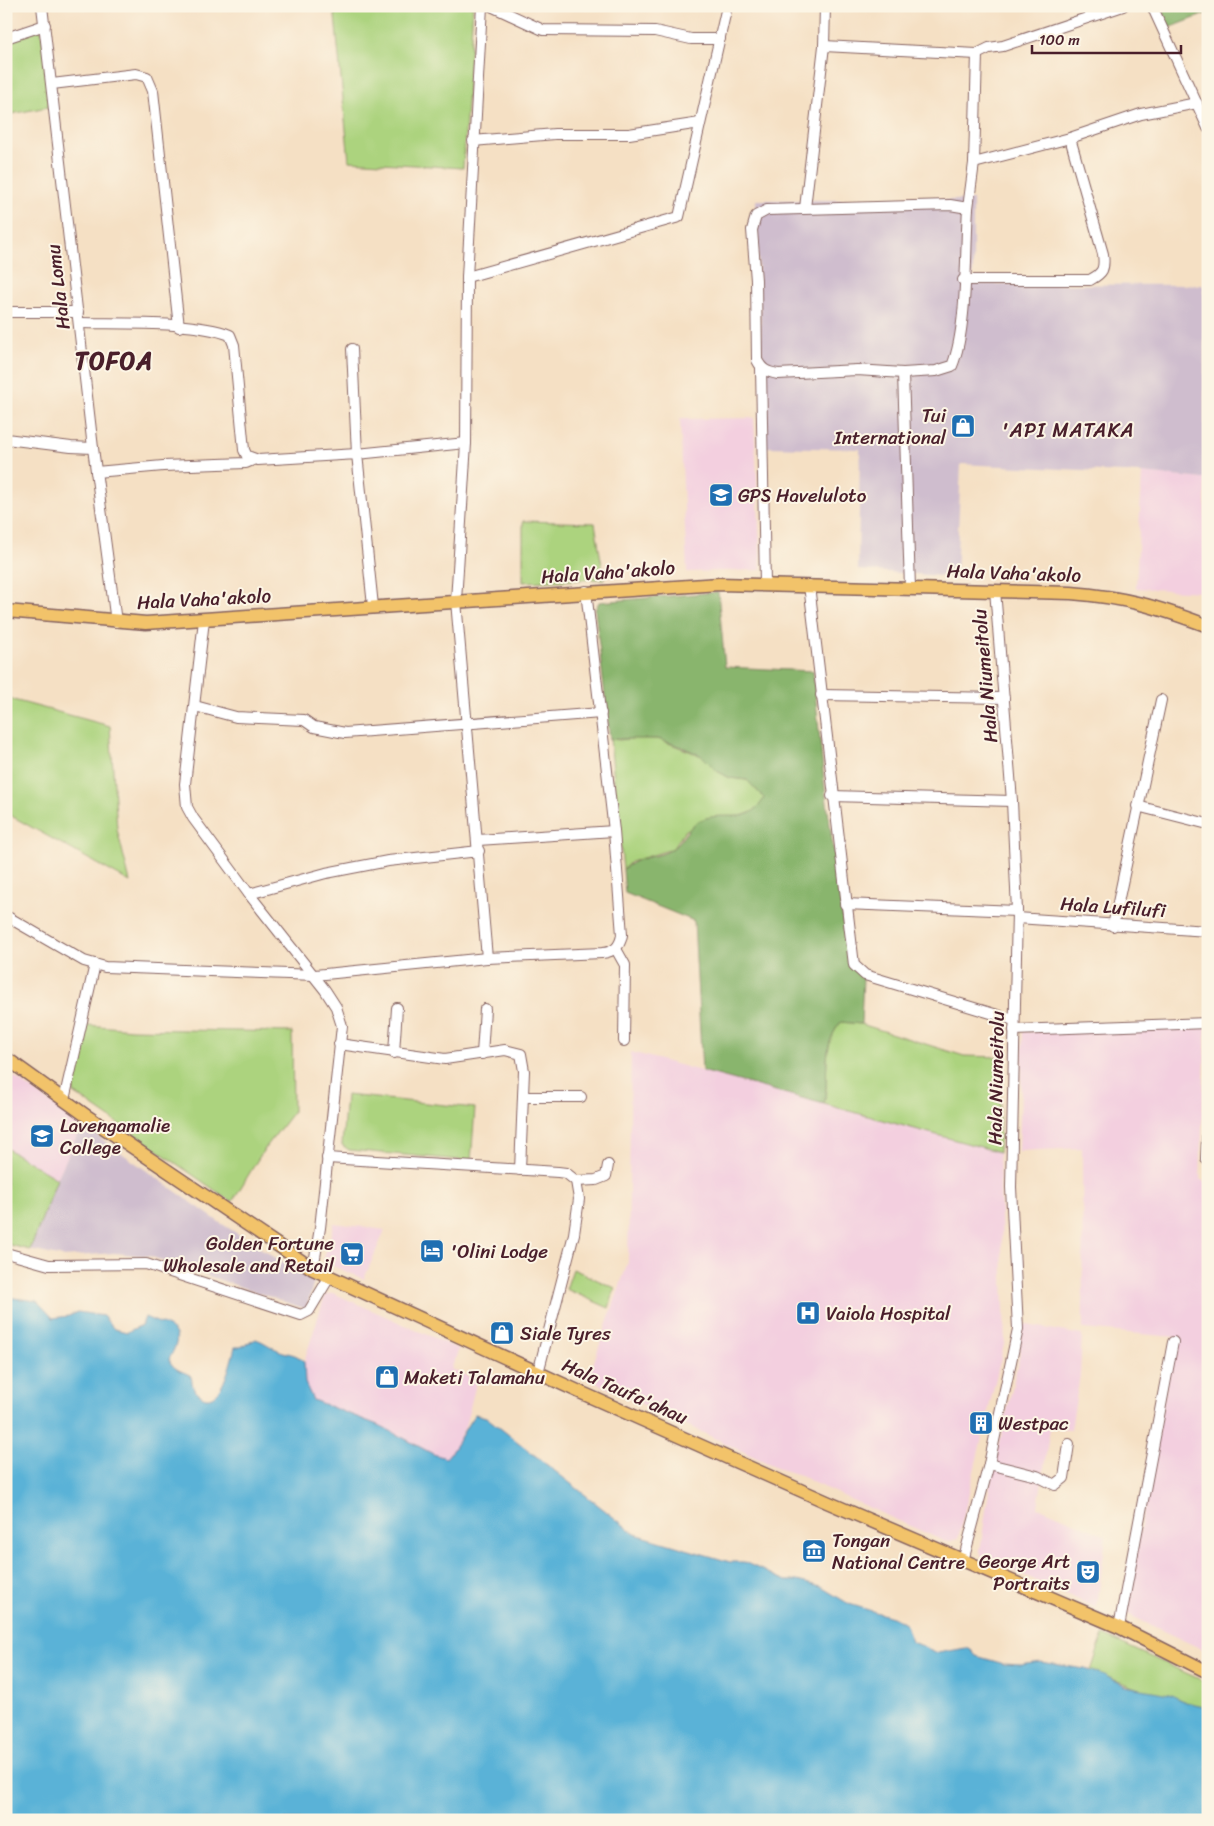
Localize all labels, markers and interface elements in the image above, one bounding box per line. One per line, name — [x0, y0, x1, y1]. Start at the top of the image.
scale bar — [1032, 22, 1180, 54]
text: 100 m — [1039, 27, 1080, 53]
street label: Hala Lomu — [36, 242, 80, 332]
district label: TOFOA — [75, 340, 153, 382]
place label: Tui International — [833, 399, 947, 454]
shop icon: Tui International — [950, 413, 976, 439]
district label: 'API MATAKA — [1001, 413, 1135, 448]
place label: GPS Haveluloto — [738, 479, 867, 512]
school or university icon: GPS Haveluloto — [708, 482, 734, 508]
street label: Hala Vaha'akolo — [540, 551, 677, 593]
street label: Hala Vaha'akolo — [946, 554, 1082, 592]
street label: Hala Vaha'akolo — [136, 579, 272, 619]
street label: Hala Niumeitolu — [963, 608, 1007, 744]
street label: Hala Lufilufi — [1059, 887, 1168, 927]
street label: Hala Niumeitolu — [978, 1011, 1014, 1145]
place label: Lavengamalie College — [60, 1109, 170, 1164]
school or university icon: Lavengamalie College — [29, 1123, 55, 1149]
place label: Golden Fortune Wholesale and Retail — [163, 1227, 335, 1282]
place label: 'Olini Lodge — [450, 1235, 548, 1268]
hotel icon: 'Olini Lodge — [419, 1238, 445, 1264]
supermarket icon: Golden Fortune Wholesale and Retail — [339, 1241, 365, 1267]
place label: Vaiola Hospital — [826, 1297, 951, 1330]
hospital icon: Vaiola Hospital — [795, 1300, 821, 1326]
place label: Siale Tyres — [520, 1317, 611, 1350]
shop icon: Siale Tyres — [489, 1320, 515, 1346]
street label: Hala Taufa'ahau — [557, 1348, 693, 1434]
place label: Maketi Talamahu — [404, 1361, 545, 1394]
shop icon: Maketi Talamahu — [374, 1364, 400, 1390]
place label: Westpac — [998, 1407, 1069, 1440]
building icon: Westpac — [968, 1410, 994, 1436]
place label: Tongan National Centre — [832, 1524, 965, 1579]
museum icon: Tongan National Centre — [801, 1538, 827, 1564]
place label: George Art Portraits — [979, 1545, 1070, 1600]
theatre icon: George Art Portraits — [1075, 1559, 1101, 1585]

